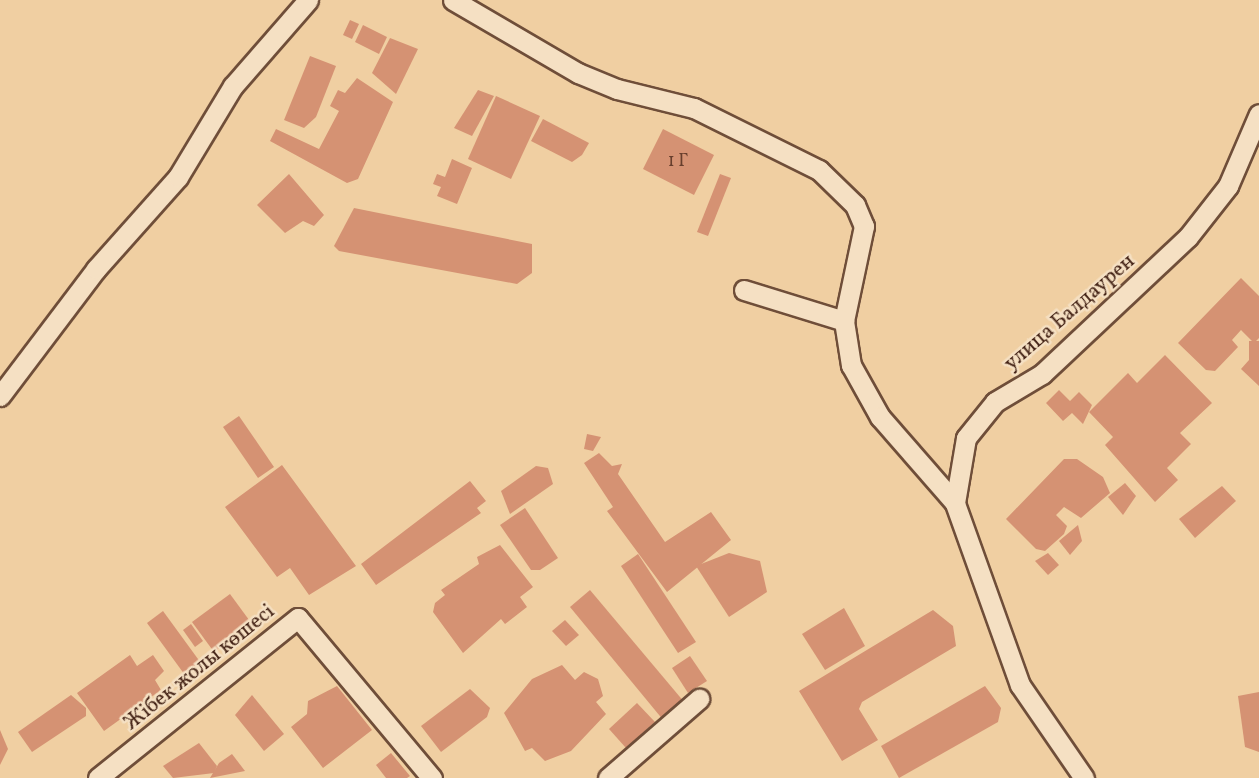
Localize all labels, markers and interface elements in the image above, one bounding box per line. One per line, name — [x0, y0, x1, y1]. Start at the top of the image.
house number: 1 Г — [668, 151, 688, 173]
street label: улица Балдаурен — [999, 249, 1141, 377]
street label: Жібек жолы көшесі — [120, 600, 280, 736]

